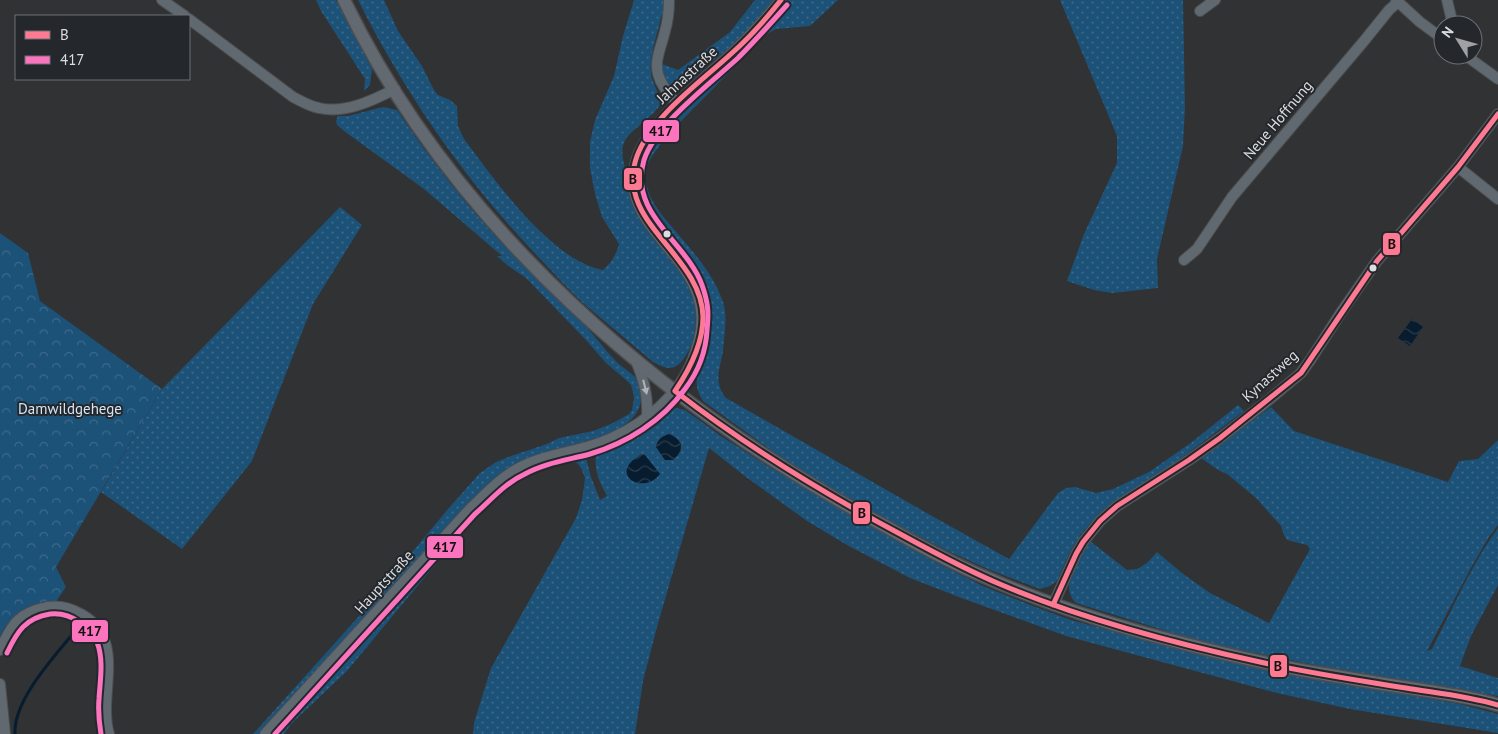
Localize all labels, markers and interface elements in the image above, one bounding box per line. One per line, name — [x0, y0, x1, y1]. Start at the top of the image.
legend — [15, 15, 190, 80]
north arrow — [1433, 15, 1483, 65]
text: N — [1438, 23, 1458, 41]
text: B — [60, 25, 69, 44]
street label: Jahnastraße — [652, 42, 721, 108]
text: 417 — [60, 50, 85, 69]
street label: Neue Hoffnung — [1239, 76, 1316, 163]
line badge: 417 — [642, 119, 680, 143]
text: 417 — [649, 122, 673, 140]
line badge: B — [623, 167, 643, 191]
text: B — [629, 170, 637, 188]
unlabelled marker — [662, 229, 672, 239]
line badge: B — [1382, 232, 1401, 256]
text: B — [1388, 235, 1396, 253]
unlabelled marker — [1368, 263, 1378, 273]
street label: Kynastweg — [1238, 346, 1302, 406]
one-way arrow — [641, 380, 649, 395]
park label: Damwildgehege — [18, 399, 122, 418]
line badge: B — [852, 501, 871, 525]
text: B — [858, 504, 866, 522]
line badge: 417 — [426, 535, 464, 559]
text: 417 — [433, 538, 457, 556]
street label: Hauptstraße — [350, 546, 417, 617]
line badge: 417 — [71, 619, 109, 643]
text: 417 — [78, 622, 102, 640]
line badge: B — [1269, 654, 1288, 678]
text: B — [1274, 657, 1282, 675]

